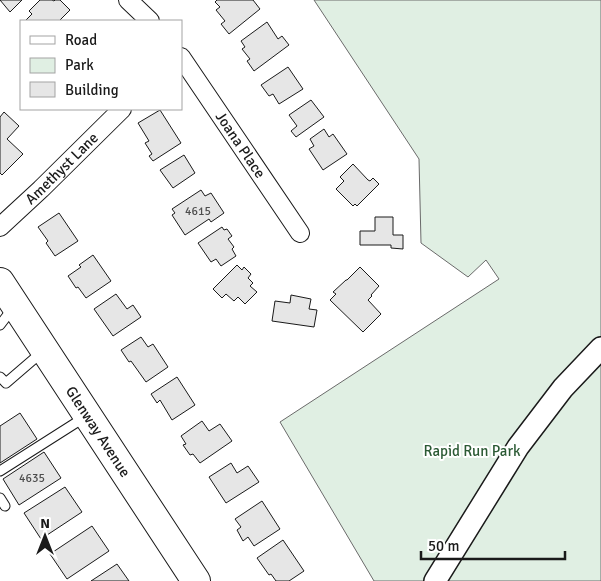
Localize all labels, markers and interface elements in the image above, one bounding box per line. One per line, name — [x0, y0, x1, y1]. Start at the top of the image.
legend — [20, 20, 182, 110]
text: Road — [65, 31, 97, 49]
text: Park — [65, 56, 94, 74]
text: Building — [65, 81, 119, 99]
street label: Joana Place — [212, 108, 269, 181]
street label: Amethyst Lane — [21, 129, 102, 208]
house number: 4615 — [185, 204, 211, 219]
street label: Glenway Avenue — [62, 383, 134, 480]
park label: Rapid Run Park — [424, 442, 521, 460]
house number: 4635 — [19, 471, 45, 486]
north arrow — [20, 511, 70, 561]
text: N — [40, 515, 50, 532]
scale bar — [421, 528, 565, 560]
text: 50 m — [428, 537, 459, 555]

